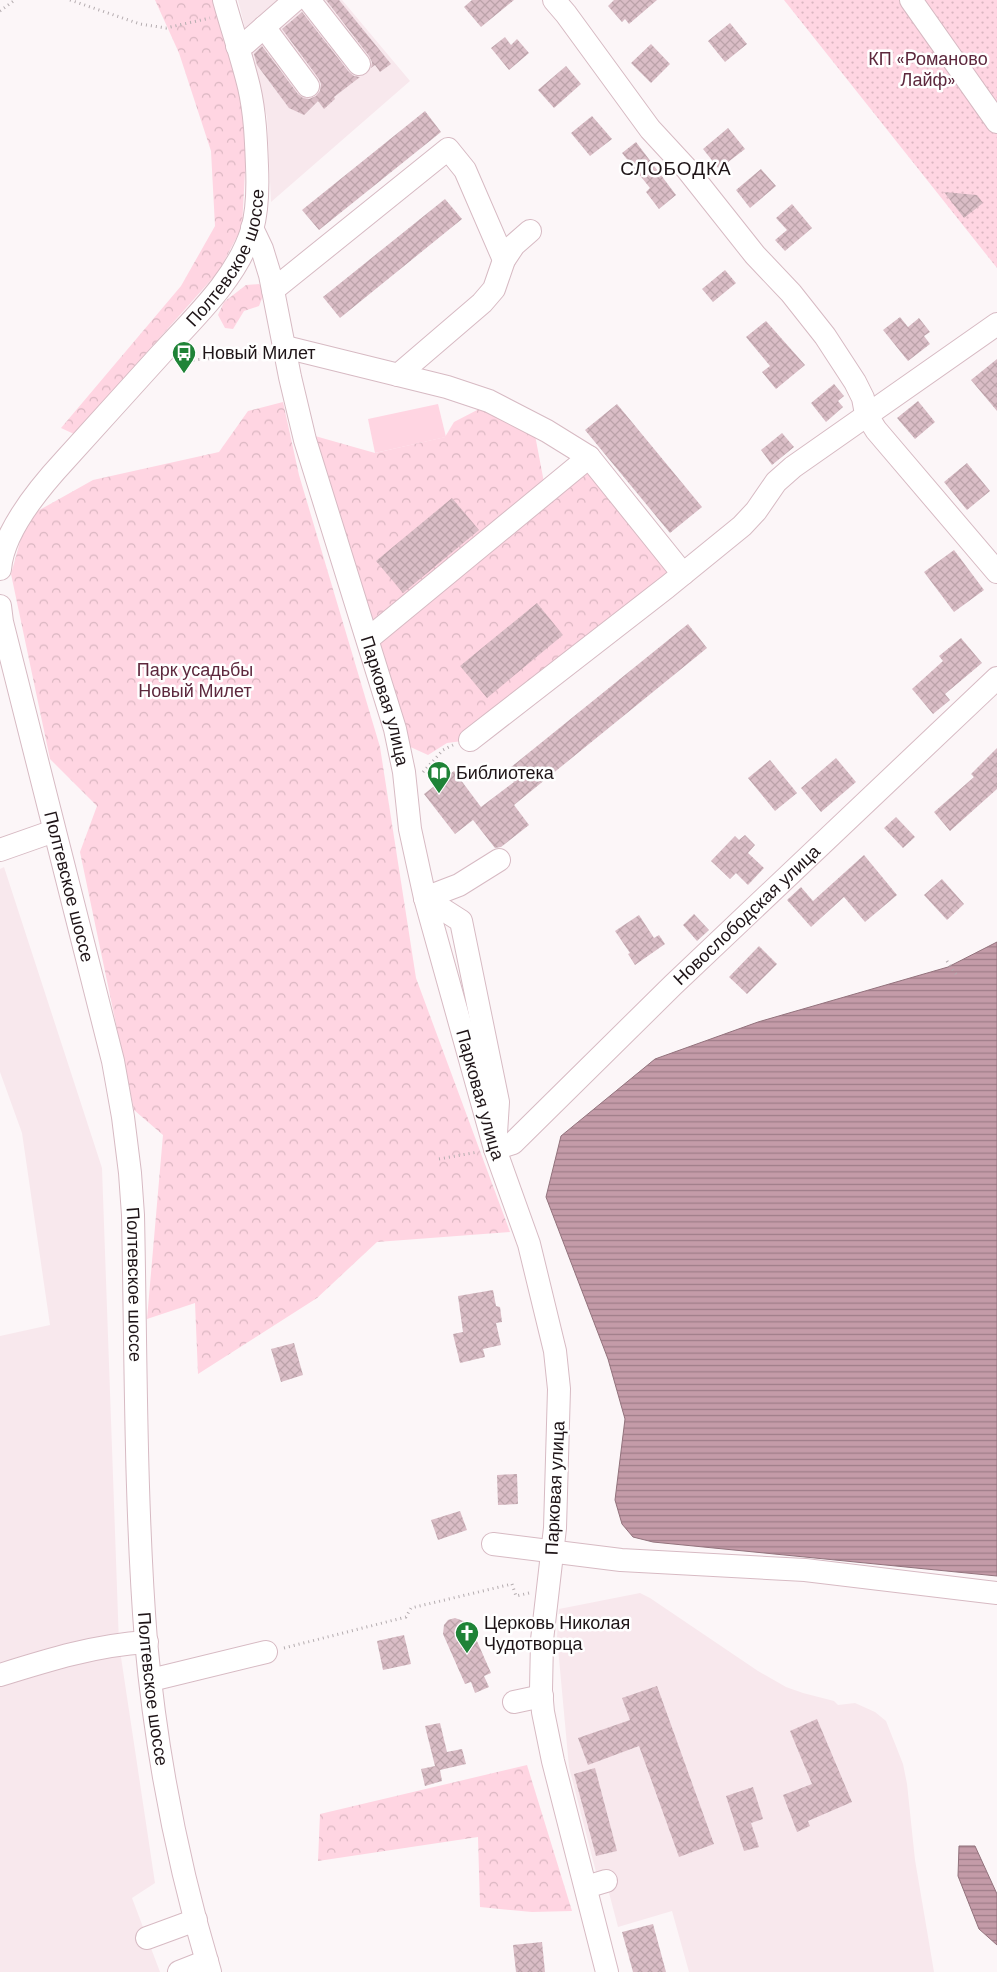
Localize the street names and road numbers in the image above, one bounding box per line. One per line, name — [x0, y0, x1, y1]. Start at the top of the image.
street label: Полтевское шоссе — [181, 189, 270, 332]
street label: Парковая улица — [355, 633, 415, 769]
street label: Полтевское шоссе — [38, 809, 100, 965]
street label: Новослободская улица — [668, 839, 826, 991]
street label: Парковая улица — [450, 1027, 510, 1164]
street label: Полтевское шоссе — [120, 1206, 147, 1362]
street label: Парковая улица — [539, 1419, 571, 1556]
street label: Полтевское шоссе — [132, 1611, 174, 1768]

